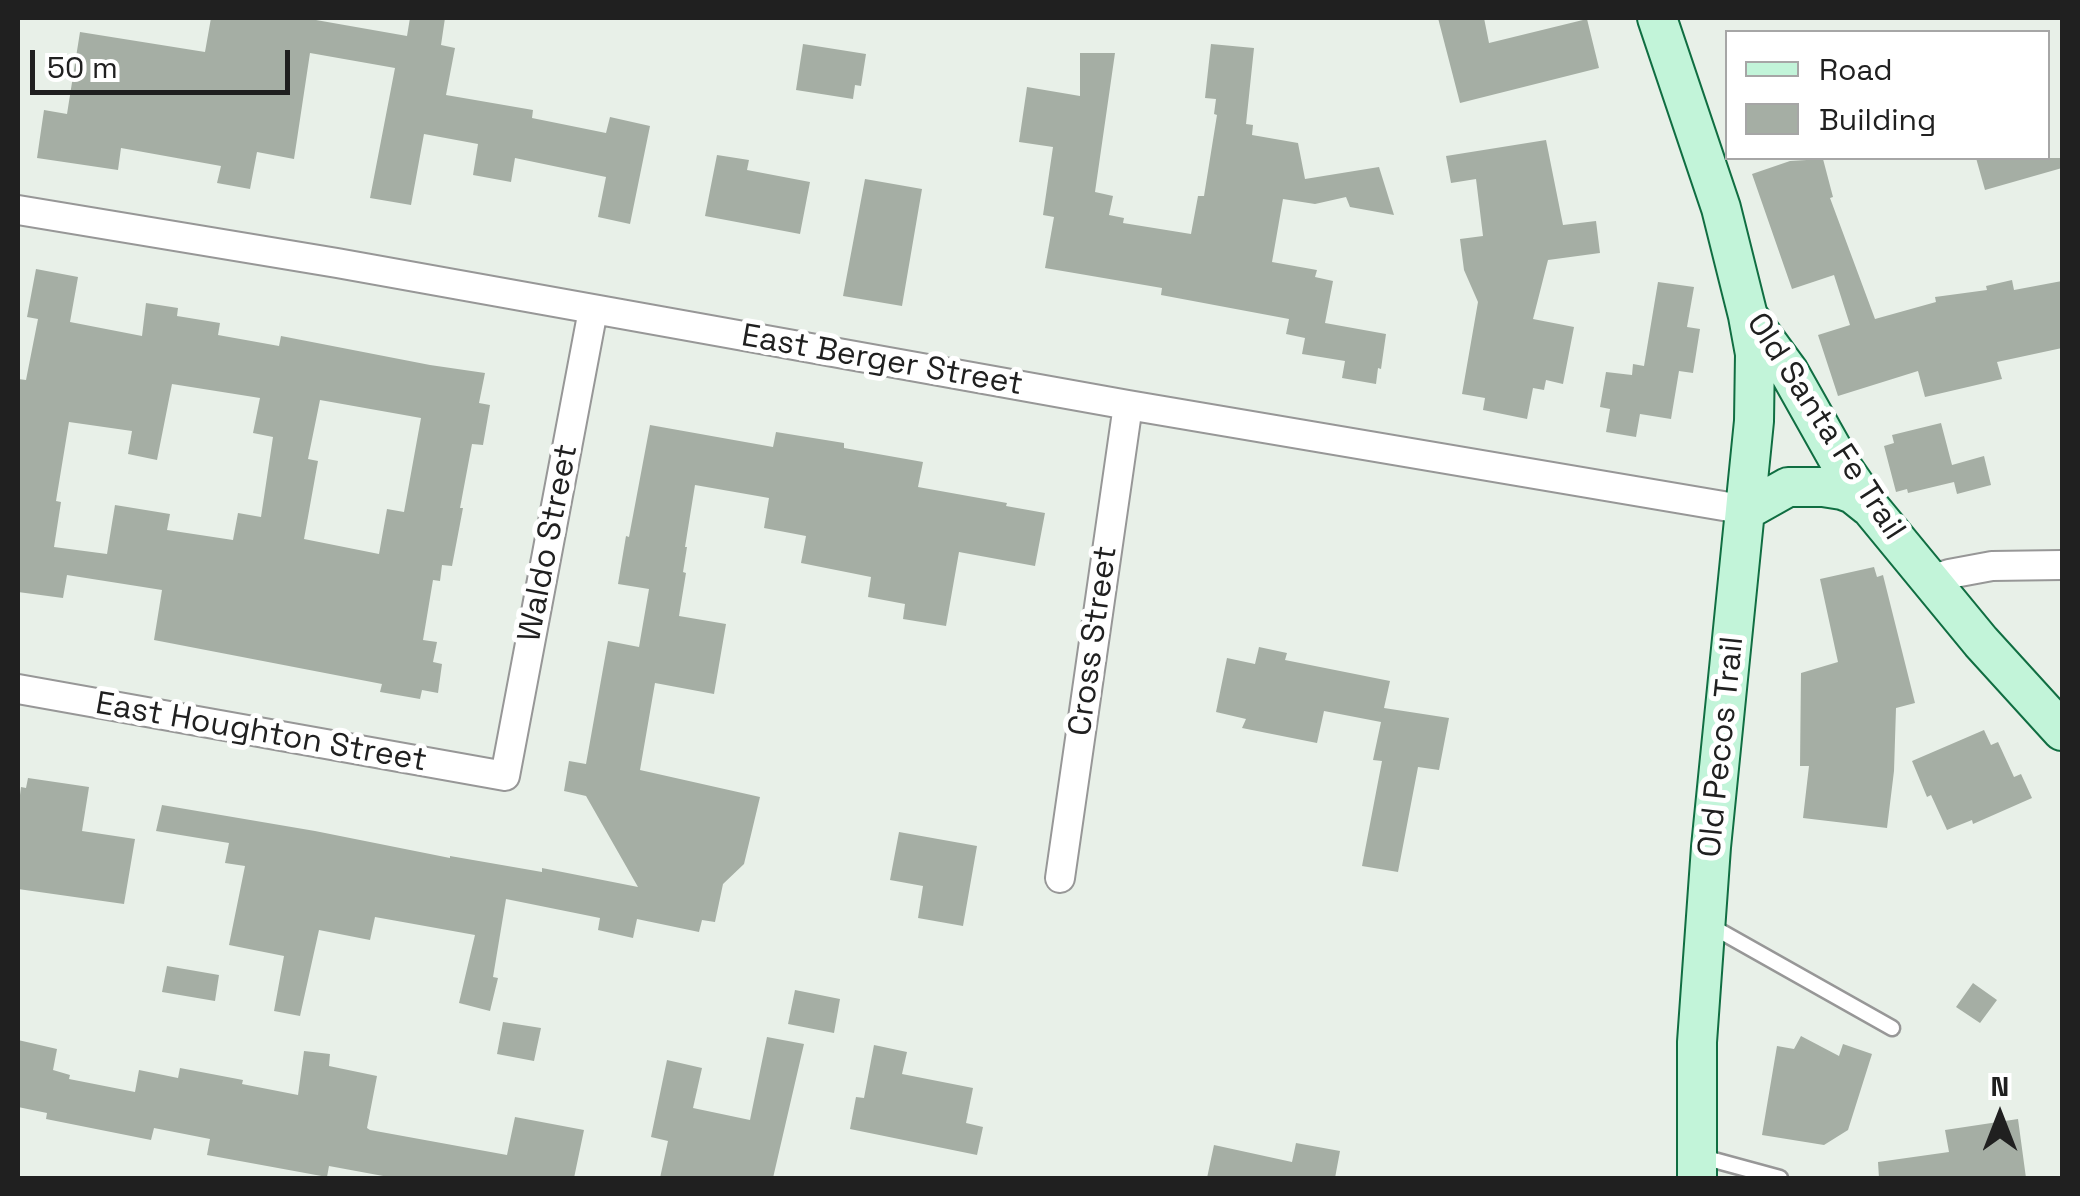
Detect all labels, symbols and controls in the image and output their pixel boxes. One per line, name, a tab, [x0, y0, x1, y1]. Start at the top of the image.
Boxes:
scale bar	[35, 30, 295, 92]
legend	[1725, 30, 2050, 160]
text: 50 m	[47, 48, 118, 87]
text: Road	[1819, 50, 1893, 89]
text: Building	[1819, 100, 1936, 139]
street label: Old Santa Fe Trail	[1737, 306, 1913, 548]
street label: East Berger Street	[738, 317, 1026, 405]
street label: Waldo Street	[511, 441, 587, 645]
street label: Cross Street	[1062, 543, 1126, 739]
street label: Old Pecos Trail	[1691, 635, 1753, 859]
street label: East Houghton Street	[93, 685, 429, 781]
north arrow	[1950, 1066, 2050, 1166]
text: N	[1991, 1068, 2009, 1104]

